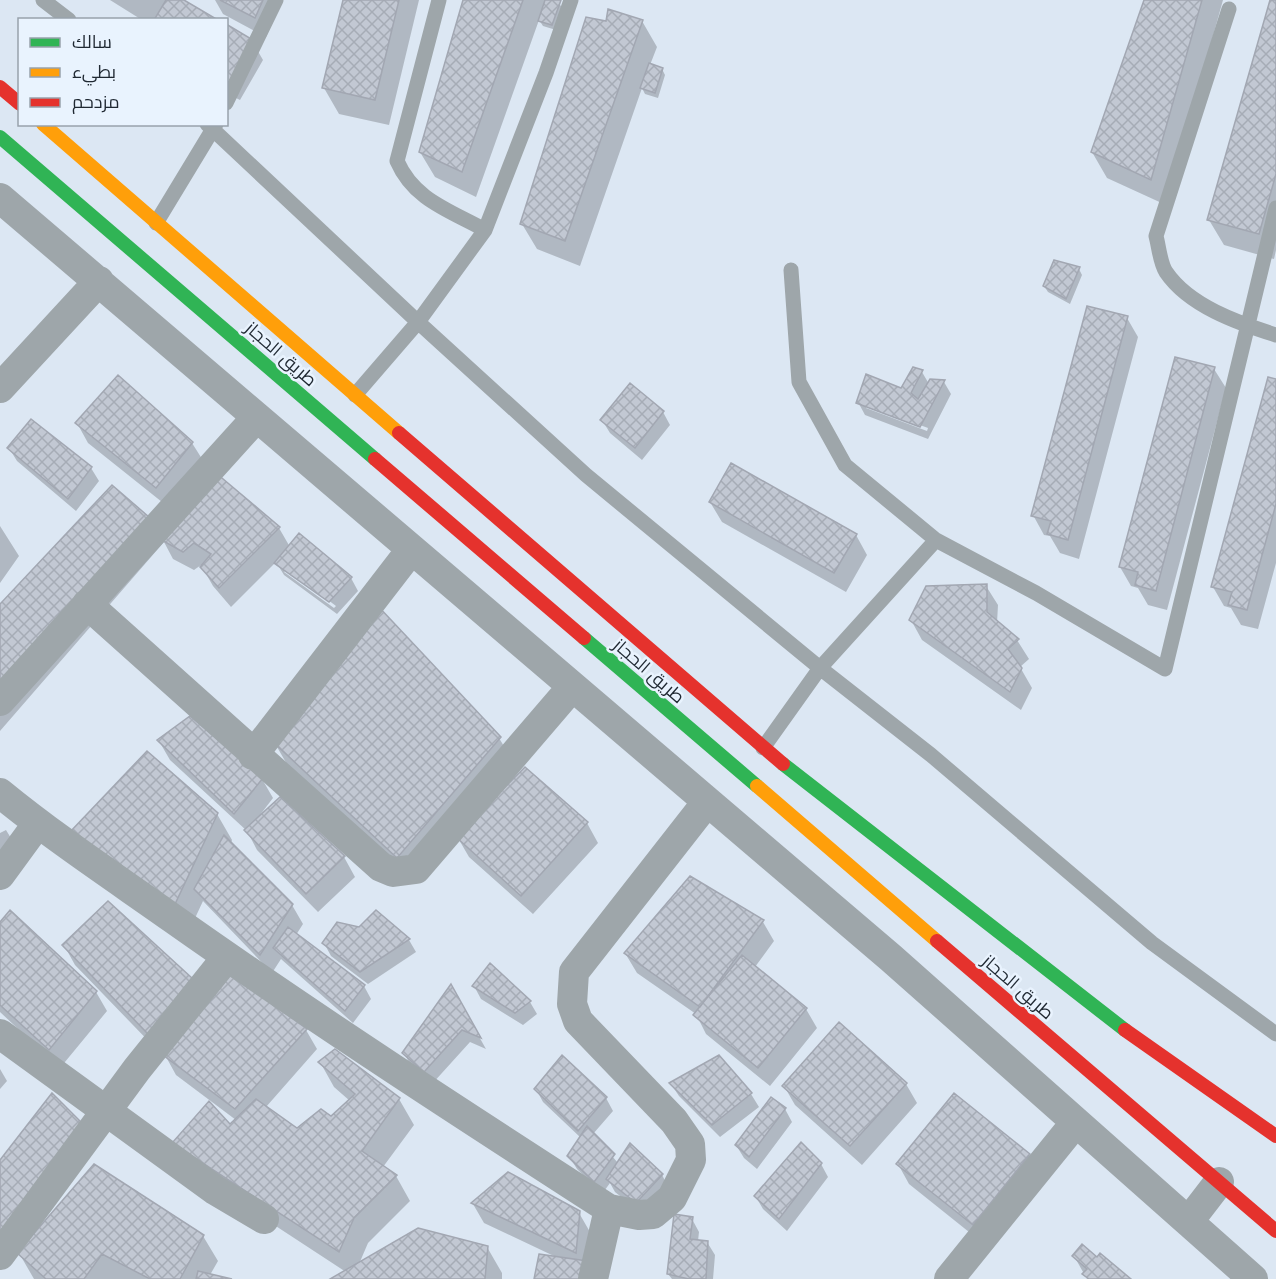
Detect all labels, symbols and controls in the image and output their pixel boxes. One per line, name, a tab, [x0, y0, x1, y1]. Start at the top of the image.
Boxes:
legend	[18, 18, 228, 126]
text: سالك	[72, 32, 112, 52]
text: بطيء	[72, 62, 116, 86]
text: مزدحم	[72, 92, 120, 114]
street label: طريق الحجاز	[239, 317, 321, 392]
street label: طريق الحجاز	[607, 634, 689, 709]
street label: طريق الحجاز	[976, 950, 1058, 1025]

